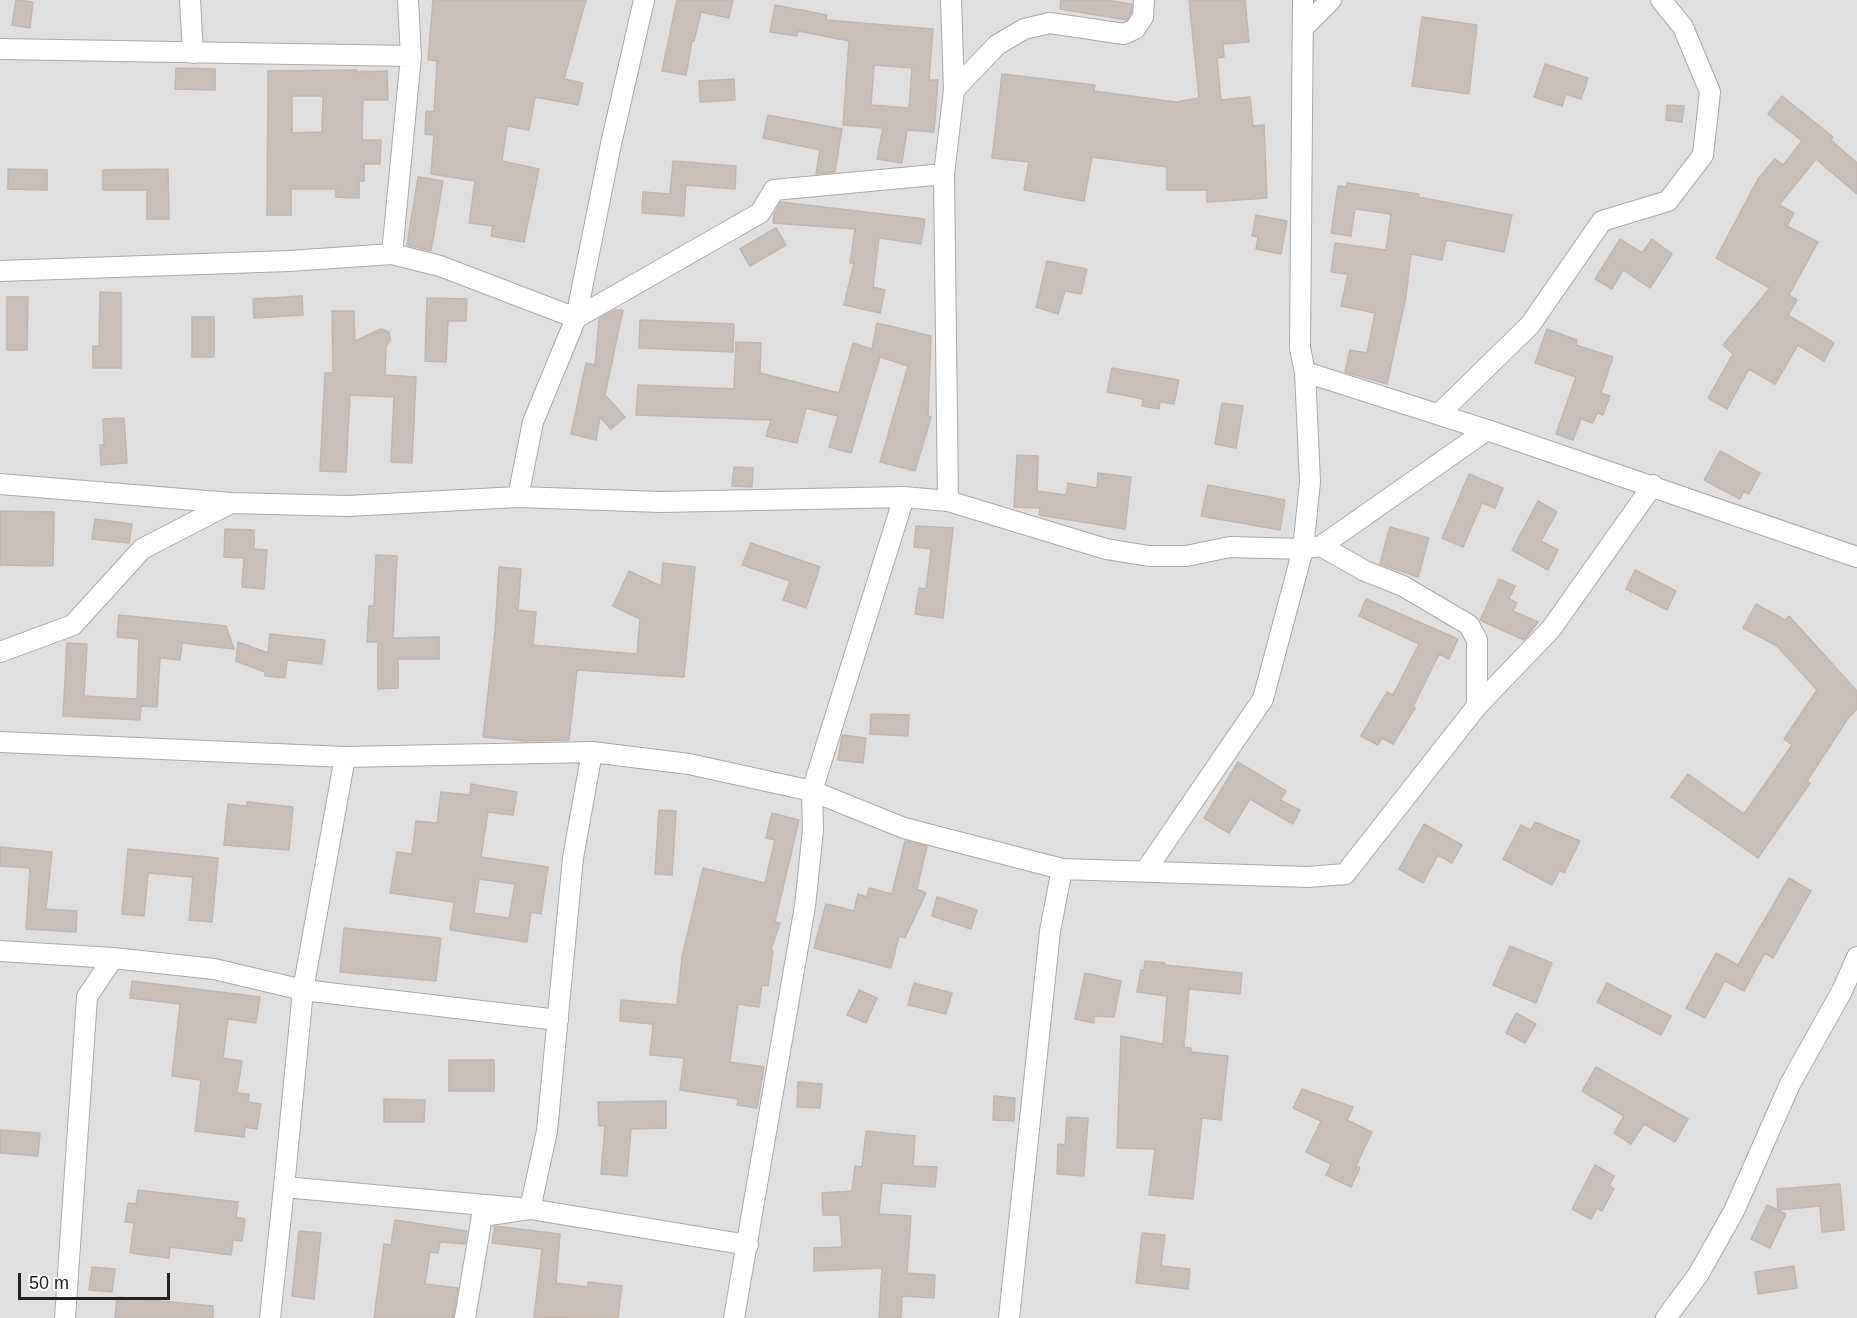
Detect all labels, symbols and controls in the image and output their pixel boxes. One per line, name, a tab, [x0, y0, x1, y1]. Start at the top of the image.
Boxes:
scale bar	[21, 1261, 172, 1299]
text: 50 m	[29, 1273, 69, 1293]

